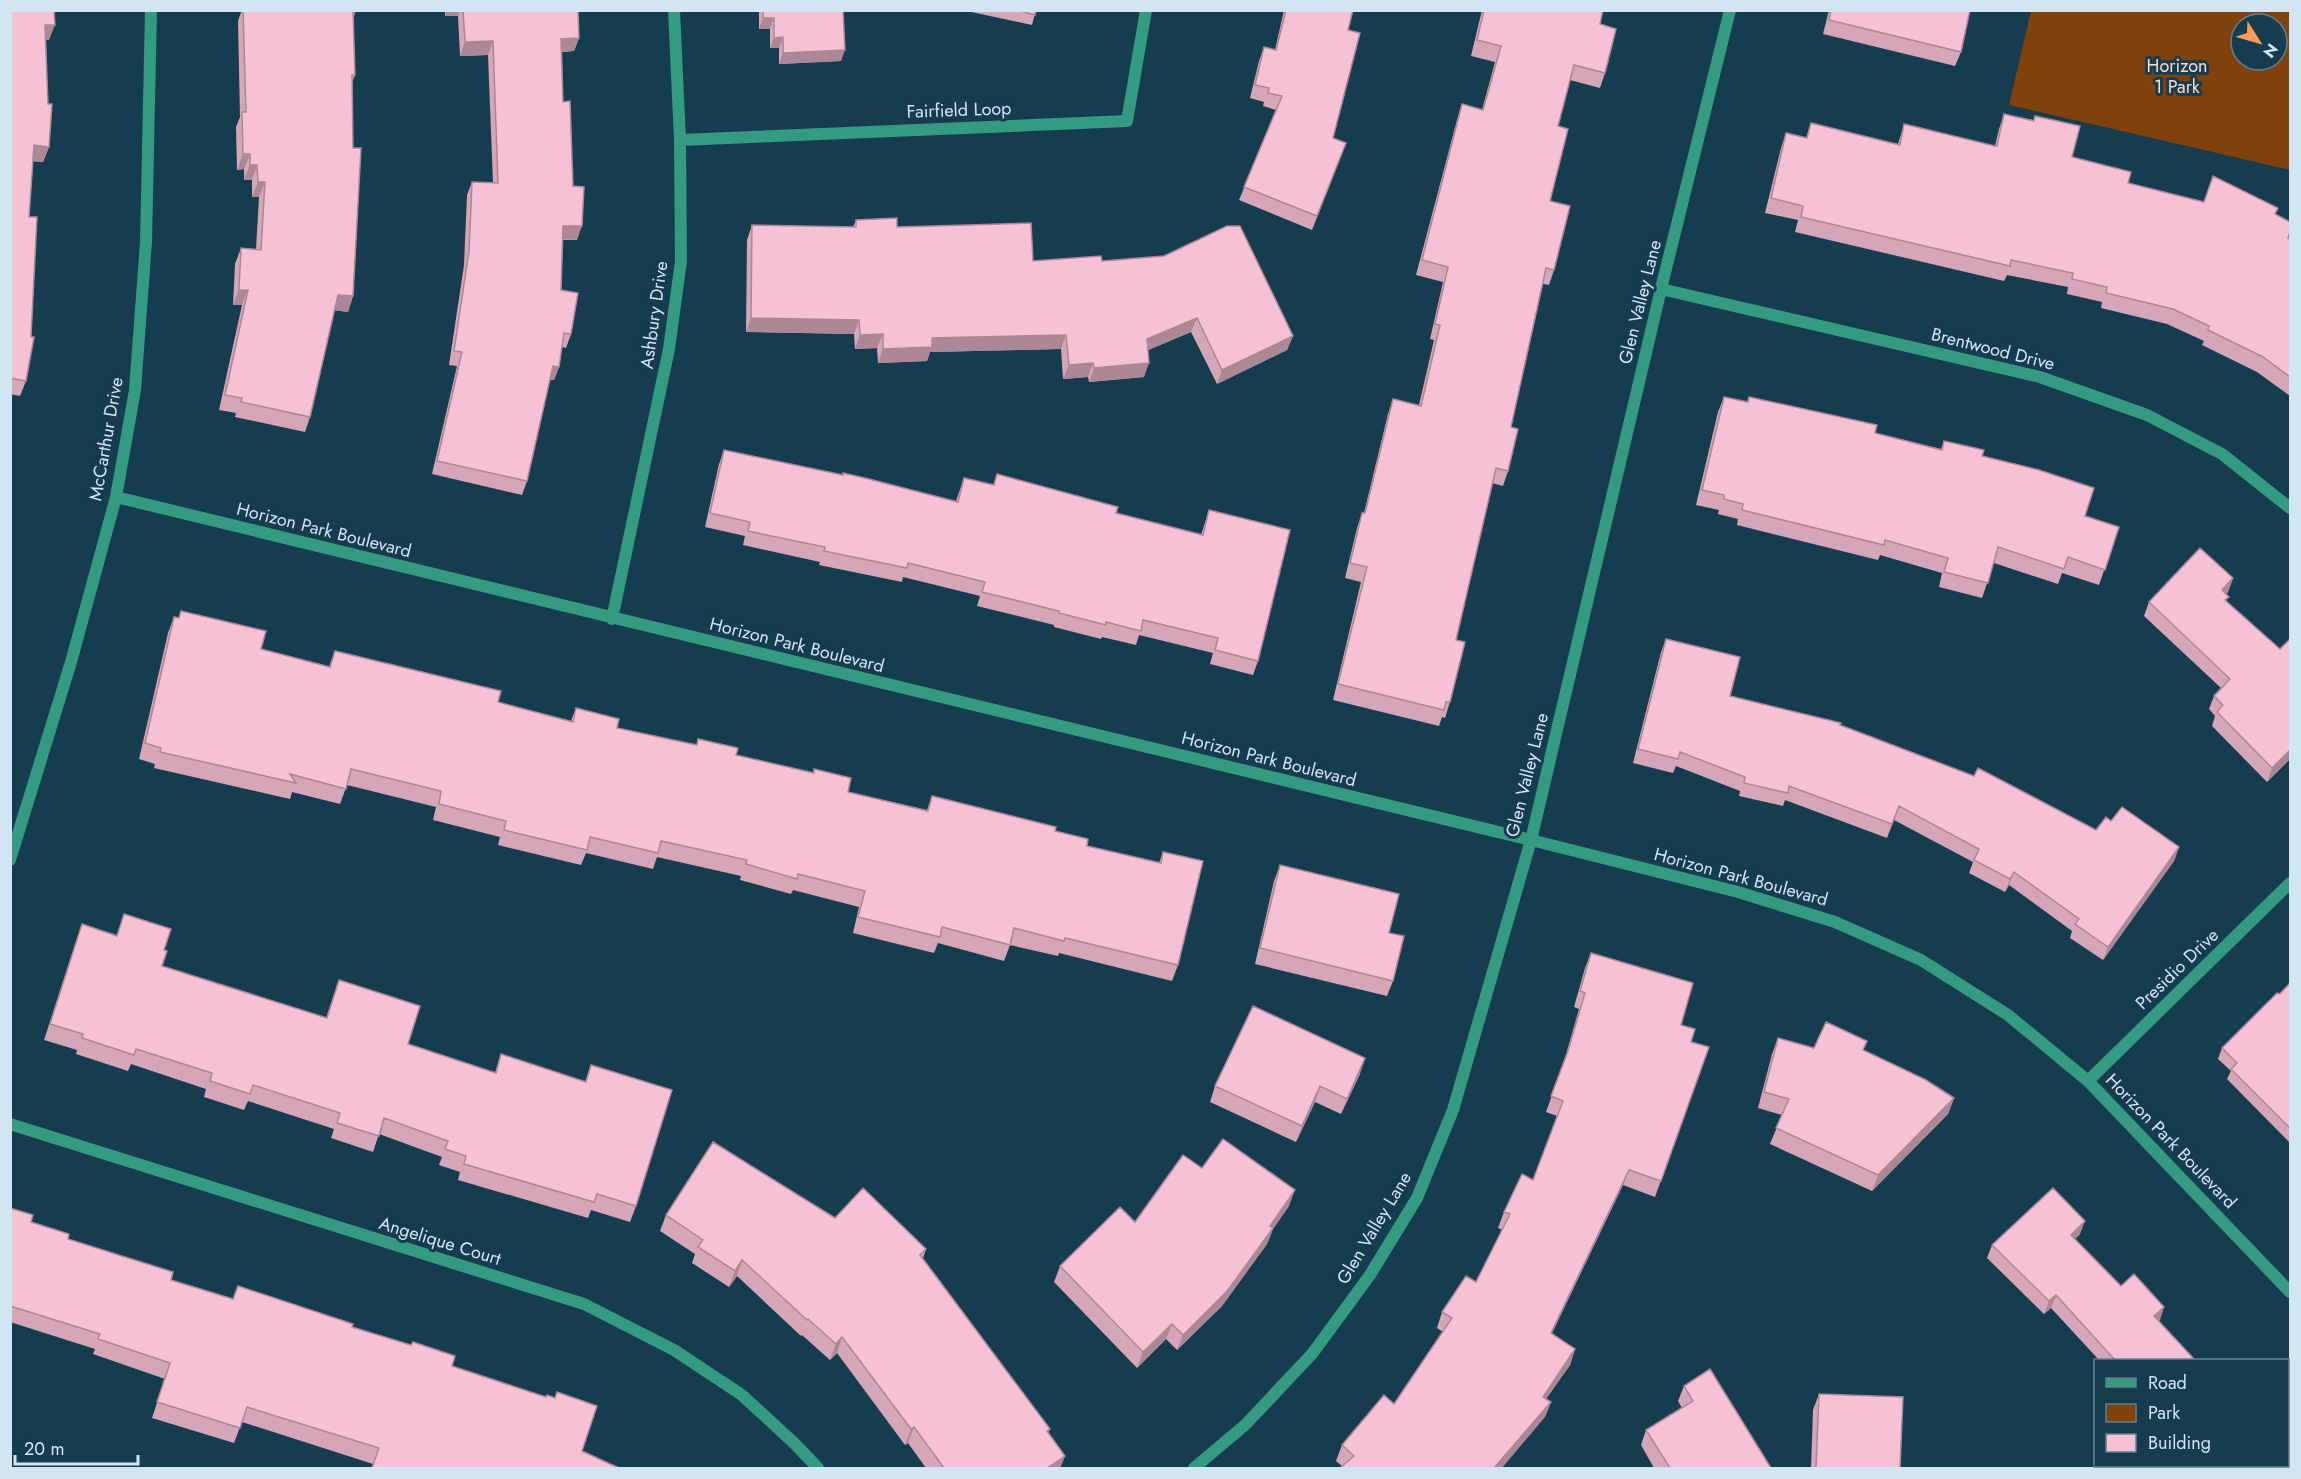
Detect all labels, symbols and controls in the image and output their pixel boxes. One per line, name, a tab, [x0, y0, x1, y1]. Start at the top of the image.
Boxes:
north arrow	[2229, 12, 2289, 72]
text: N	[2258, 39, 2284, 63]
park label: Horizon 1 Park	[2147, 53, 2207, 100]
street label: Fairfield Loop	[906, 95, 1012, 125]
street label: Glen Valley Lane	[1612, 237, 1668, 367]
street label: Ashbury Drive	[634, 260, 674, 370]
street label: Brentwood Drive	[1929, 321, 2057, 377]
street label: McCarthur Drive	[82, 375, 130, 503]
street label: Horizon Park Boulevard	[234, 496, 414, 564]
street label: Horizon Park Boulevard	[707, 611, 887, 679]
street label: Glen Valley Lane	[1499, 710, 1555, 840]
street label: Horizon Park Boulevard	[1179, 725, 1359, 793]
street label: Horizon Park Boulevard	[1651, 841, 1831, 913]
street label: Presidio Drive	[2130, 923, 2224, 1015]
street label: Horizon Park Boulevard	[2099, 1068, 2243, 1214]
street label: Glen Valley Lane	[1330, 1167, 1418, 1289]
street label: Angelique Court	[376, 1210, 505, 1272]
legend	[2094, 1359, 2289, 1467]
text: Road	[2148, 1370, 2187, 1396]
text: Park	[2148, 1400, 2180, 1426]
scale bar	[15, 1428, 138, 1466]
text: Building	[2148, 1430, 2211, 1456]
text: 20 m	[24, 1436, 64, 1462]

